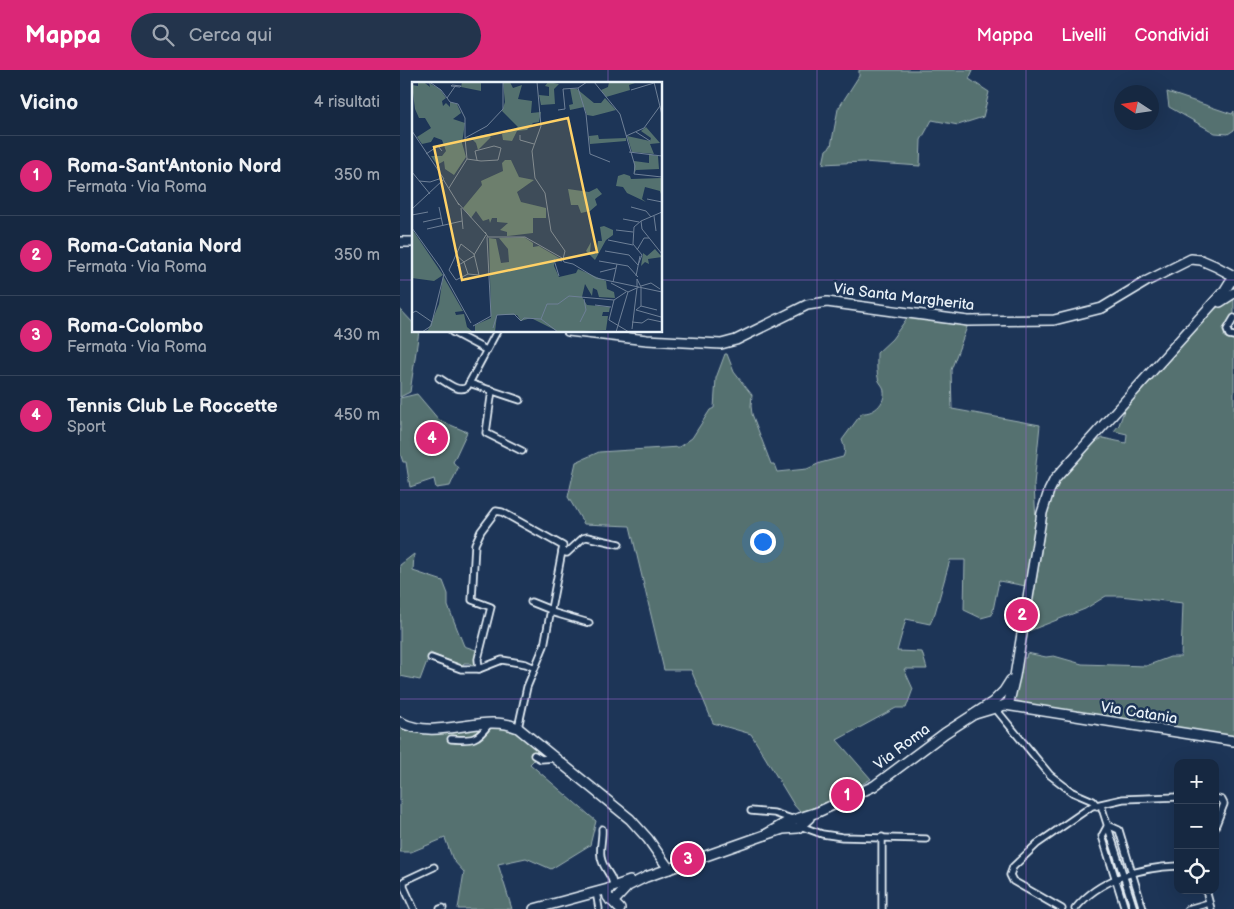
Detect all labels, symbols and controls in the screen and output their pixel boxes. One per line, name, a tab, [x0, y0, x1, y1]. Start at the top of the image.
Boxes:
search box	[131, 13, 481, 58]
text: Mappa	[25, 21, 101, 50]
icon: search	[149, 21, 177, 49]
text: Cerca qui	[189, 24, 272, 47]
text: Mappa	[976, 25, 1033, 46]
text: Livelli	[1061, 25, 1107, 46]
text: Condividi	[1135, 25, 1209, 46]
inset map	[412, 82, 662, 332]
north arrow	[1114, 85, 1159, 130]
text: Vicino	[20, 90, 78, 115]
text: 4 risultati	[314, 93, 380, 112]
text: Roma-Sant'Antonio Nord	[67, 155, 281, 178]
text: 1	[33, 166, 39, 185]
text: 350 m	[334, 166, 380, 185]
text: Fermata · Via Roma	[67, 178, 207, 197]
text: Roma-Catania Nord	[67, 235, 242, 258]
text: 2	[31, 246, 41, 265]
text: 350 m	[334, 246, 380, 265]
text: Fermata · Via Roma	[67, 258, 207, 277]
street label: Via Santa Margherita	[833, 279, 975, 315]
text: Roma-Colombo	[67, 315, 203, 338]
text: 3	[31, 326, 41, 345]
text: 430 m	[333, 326, 380, 345]
text: Fermata · Via Roma	[67, 338, 207, 357]
text: Tennis Club Le Roccette	[67, 395, 278, 418]
text: 4	[31, 406, 41, 425]
text: 450 m	[334, 406, 380, 425]
text: Sport	[67, 418, 106, 437]
pin: 4	[416, 419, 448, 457]
your location	[750, 529, 776, 555]
pin: 2	[1006, 596, 1038, 634]
street label: Via Catania	[1099, 698, 1179, 728]
street label: Via Roma	[870, 720, 934, 774]
map controls	[1174, 759, 1219, 894]
button: +	[1174, 759, 1219, 804]
pin: 1	[831, 776, 863, 814]
button: −	[1174, 804, 1219, 849]
pin: 3	[672, 840, 704, 878]
button: locate	[1174, 849, 1219, 894]

